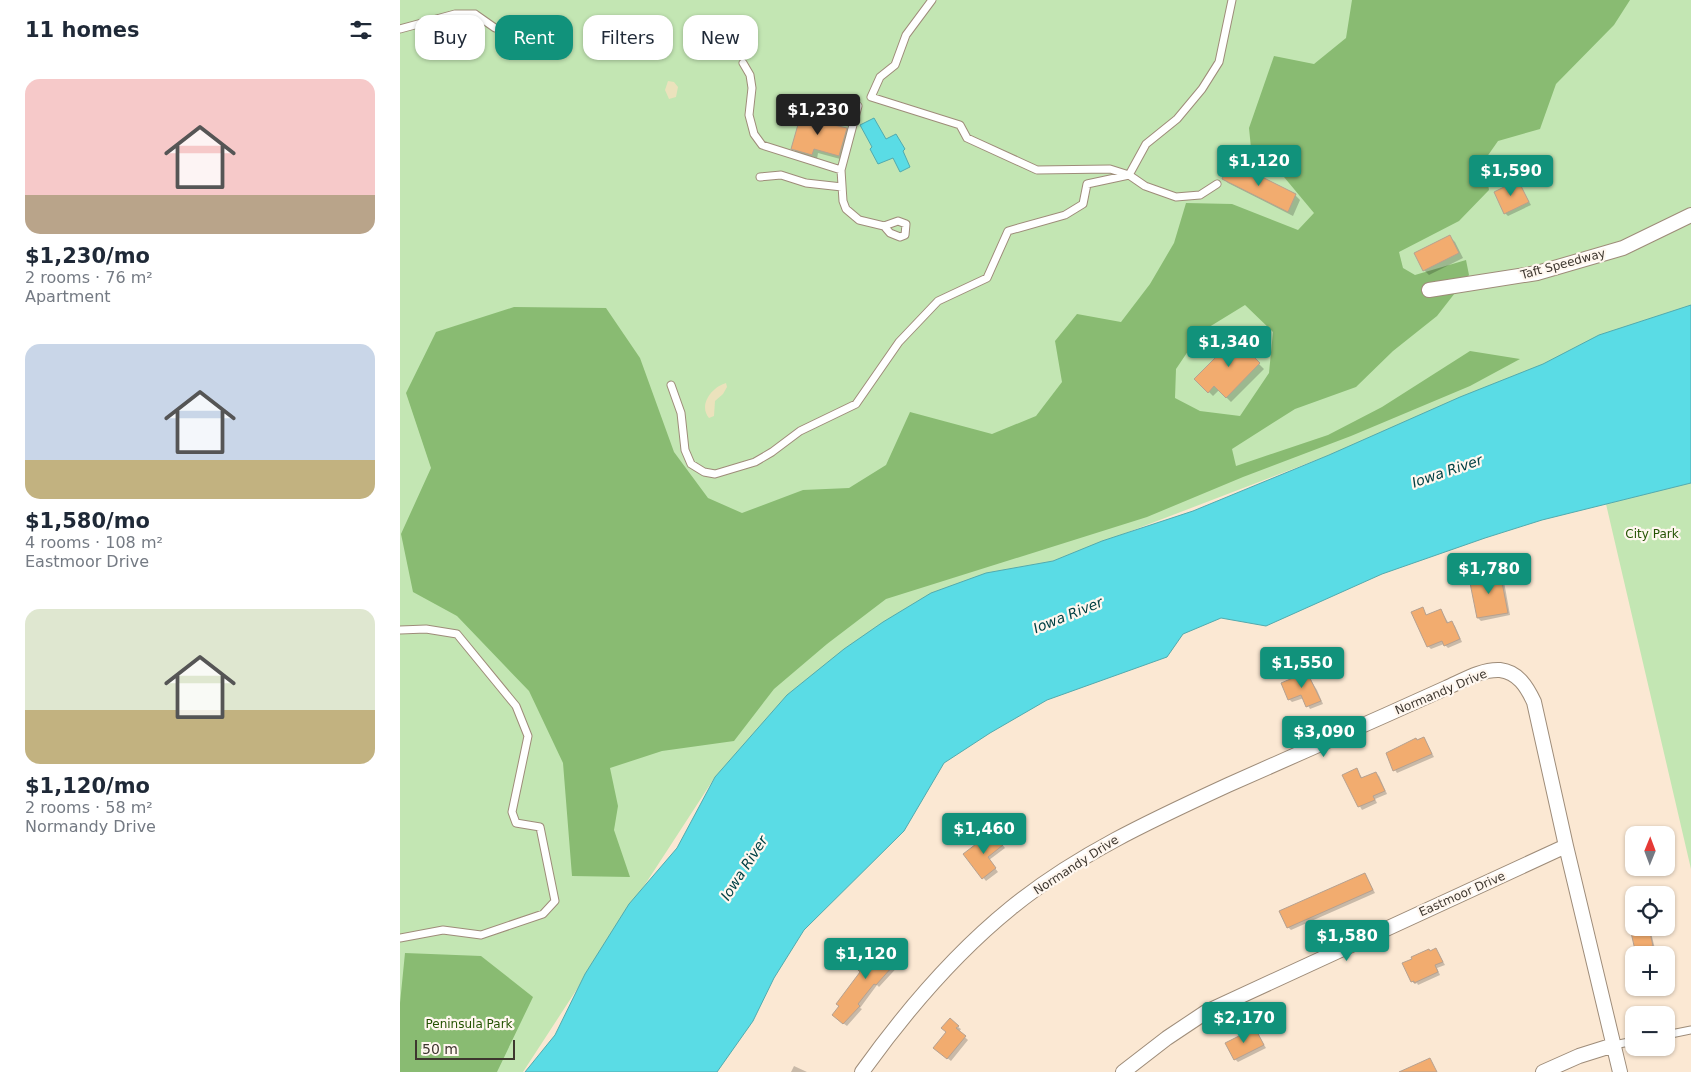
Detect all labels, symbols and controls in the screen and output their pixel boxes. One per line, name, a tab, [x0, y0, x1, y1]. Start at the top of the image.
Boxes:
chip: Buy	[415, 15, 485, 60]
chip: Rent	[495, 15, 573, 60]
chip: Filters	[583, 15, 673, 60]
chip: New	[683, 15, 758, 60]
icon: filters	[347, 16, 375, 44]
text: 11 homes	[25, 18, 140, 42]
pin: $1,230	[777, 94, 859, 136]
text: $1,230	[787, 100, 849, 119]
icon: home	[155, 112, 245, 202]
pin: $1,120	[1218, 144, 1300, 187]
text: $1,120	[1228, 151, 1290, 170]
pin: $1,590	[1470, 154, 1552, 197]
text: $1,590	[1480, 161, 1542, 180]
text: $1,230/mo	[25, 244, 150, 268]
street label: Taft Speedway	[1518, 246, 1607, 282]
text: 2 rooms · 76 m²	[25, 268, 153, 287]
text: Apartment	[25, 287, 111, 306]
pin: $1,340	[1188, 326, 1270, 368]
text: $1,340	[1198, 332, 1260, 351]
icon: home	[155, 377, 245, 467]
water label: Iowa River	[1410, 451, 1485, 491]
text: $1,580/mo	[25, 509, 150, 533]
park label: City Park	[1625, 527, 1679, 541]
text: 4 rooms · 108 m²	[25, 533, 163, 552]
text: Eastmoor Drive	[25, 552, 149, 571]
pin: $1,780	[1448, 552, 1530, 595]
text: $1,780	[1458, 559, 1520, 578]
water label: Iowa River	[1031, 593, 1106, 636]
icon: home	[155, 642, 245, 732]
pin: $1,550	[1261, 646, 1343, 689]
text: $1,550	[1271, 653, 1333, 672]
street label: Normandy Drive	[1393, 666, 1489, 718]
pin: $3,090	[1283, 716, 1365, 758]
text: $3,090	[1293, 722, 1355, 741]
text: $1,120/mo	[25, 774, 150, 798]
text: 2 rooms · 58 m²	[25, 798, 153, 817]
pin: $1,460	[943, 812, 1025, 855]
text: Normandy Drive	[25, 817, 156, 836]
text: $1,460	[953, 819, 1015, 838]
north arrow	[1625, 826, 1675, 876]
map controls	[1625, 826, 1675, 1056]
water label: Iowa River	[717, 832, 771, 903]
street label: Normandy Drive	[1031, 832, 1121, 898]
street label: Eastmoor Drive	[1417, 869, 1507, 919]
button: locate	[1625, 886, 1675, 936]
pin: $1,580	[1306, 920, 1388, 962]
text: $1,580	[1316, 926, 1378, 945]
pin: $1,120	[825, 938, 907, 980]
text: $1,120	[835, 944, 897, 963]
button: +	[1625, 946, 1675, 996]
pin: $2,170	[1203, 1002, 1285, 1044]
button: −	[1625, 1006, 1675, 1056]
text: $2,170	[1213, 1008, 1275, 1027]
park label: Peninsula Park	[425, 1017, 513, 1031]
scale bar	[415, 1037, 515, 1060]
text: 50 m	[422, 1041, 458, 1057]

